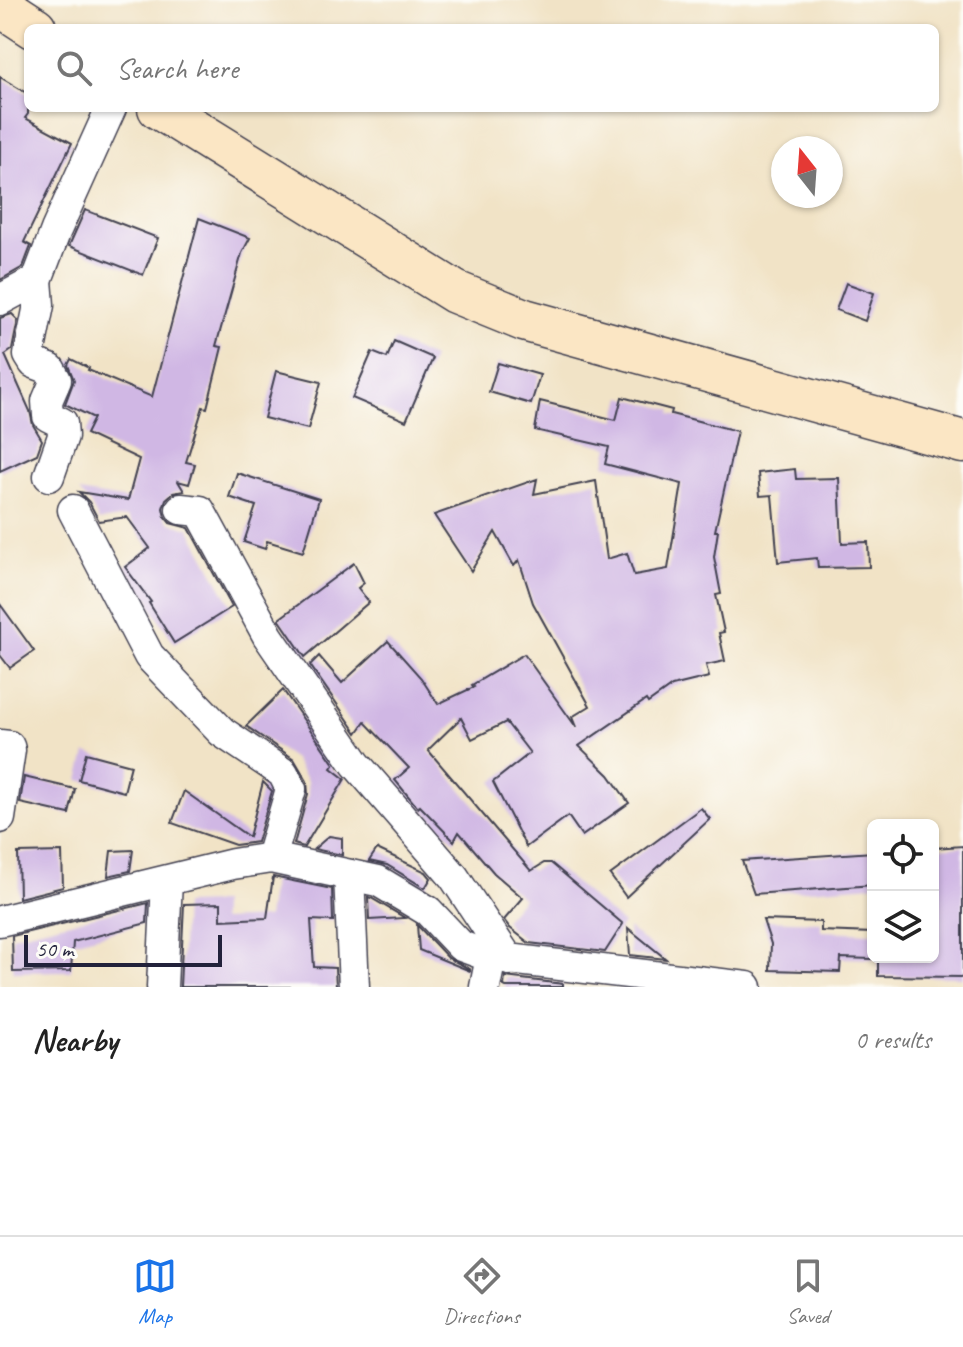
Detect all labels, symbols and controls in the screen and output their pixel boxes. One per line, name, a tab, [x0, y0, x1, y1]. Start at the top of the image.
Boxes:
search box	[24, 24, 939, 112]
icon: search	[52, 46, 96, 90]
text: Search here	[116, 49, 238, 87]
north arrow	[771, 136, 843, 208]
map controls	[867, 819, 939, 963]
button: locate	[867, 819, 939, 891]
button: layers	[867, 891, 939, 963]
scale bar	[24, 931, 222, 967]
text: 50 m	[36, 935, 73, 963]
text: Nearby	[32, 1018, 118, 1061]
text: 0 results	[855, 1023, 931, 1056]
tab: Map	[133, 1254, 177, 1330]
tab: Directions	[443, 1254, 520, 1330]
tab: Saved	[786, 1254, 830, 1330]

